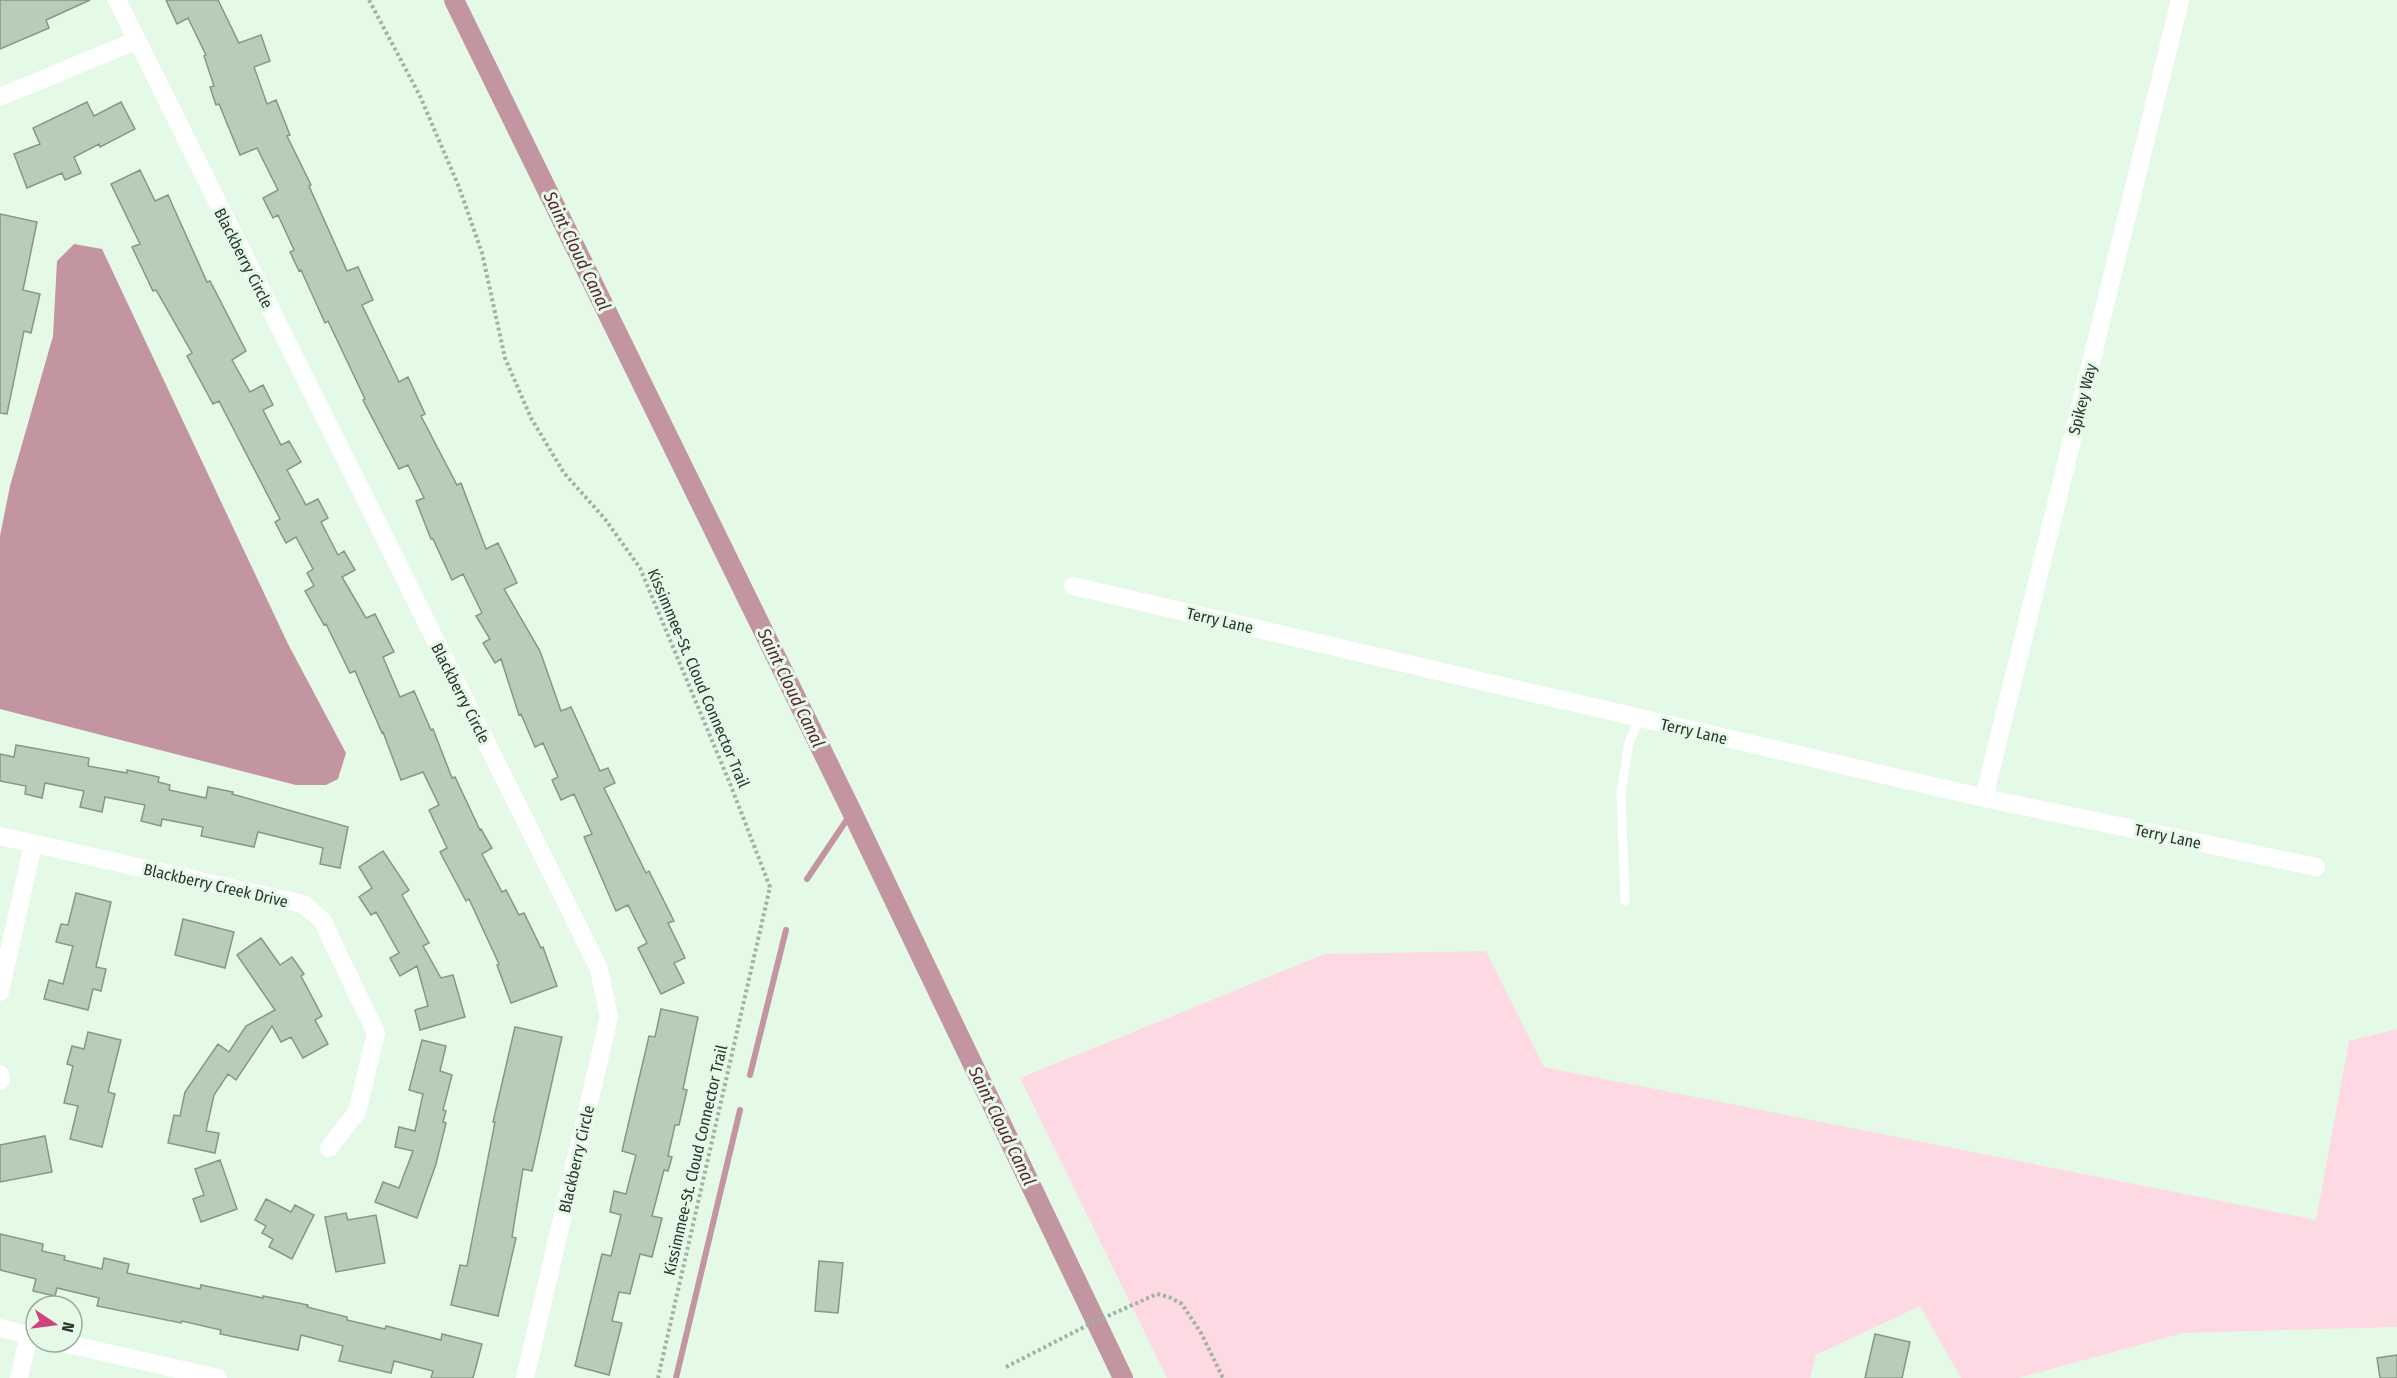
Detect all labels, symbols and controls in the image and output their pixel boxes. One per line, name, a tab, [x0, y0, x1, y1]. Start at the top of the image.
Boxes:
water label: Saint Cloud Canal	[538, 187, 615, 314]
street label: Blackberry Circle	[210, 205, 277, 311]
street label: Spikey Way	[2064, 361, 2101, 437]
street label: Kissimmee-St. Cloud Connector Trail	[644, 566, 753, 791]
street label: Terry Lane	[1185, 604, 1255, 637]
water label: Saint Cloud Canal	[752, 624, 829, 751]
street label: Blackberry Circle	[427, 640, 494, 746]
street label: Terry Lane	[1659, 715, 1729, 748]
street label: Terry Lane	[2133, 820, 2203, 853]
street label: Blackberry Creek Drive	[142, 860, 290, 911]
street label: Kissimmee-St. Cloud Connector Trail	[660, 1043, 731, 1277]
water label: Saint Cloud Canal	[963, 1062, 1040, 1189]
street label: Blackberry Circle	[555, 1103, 598, 1215]
north arrow	[24, 1294, 84, 1354]
text: N	[58, 1320, 78, 1334]

